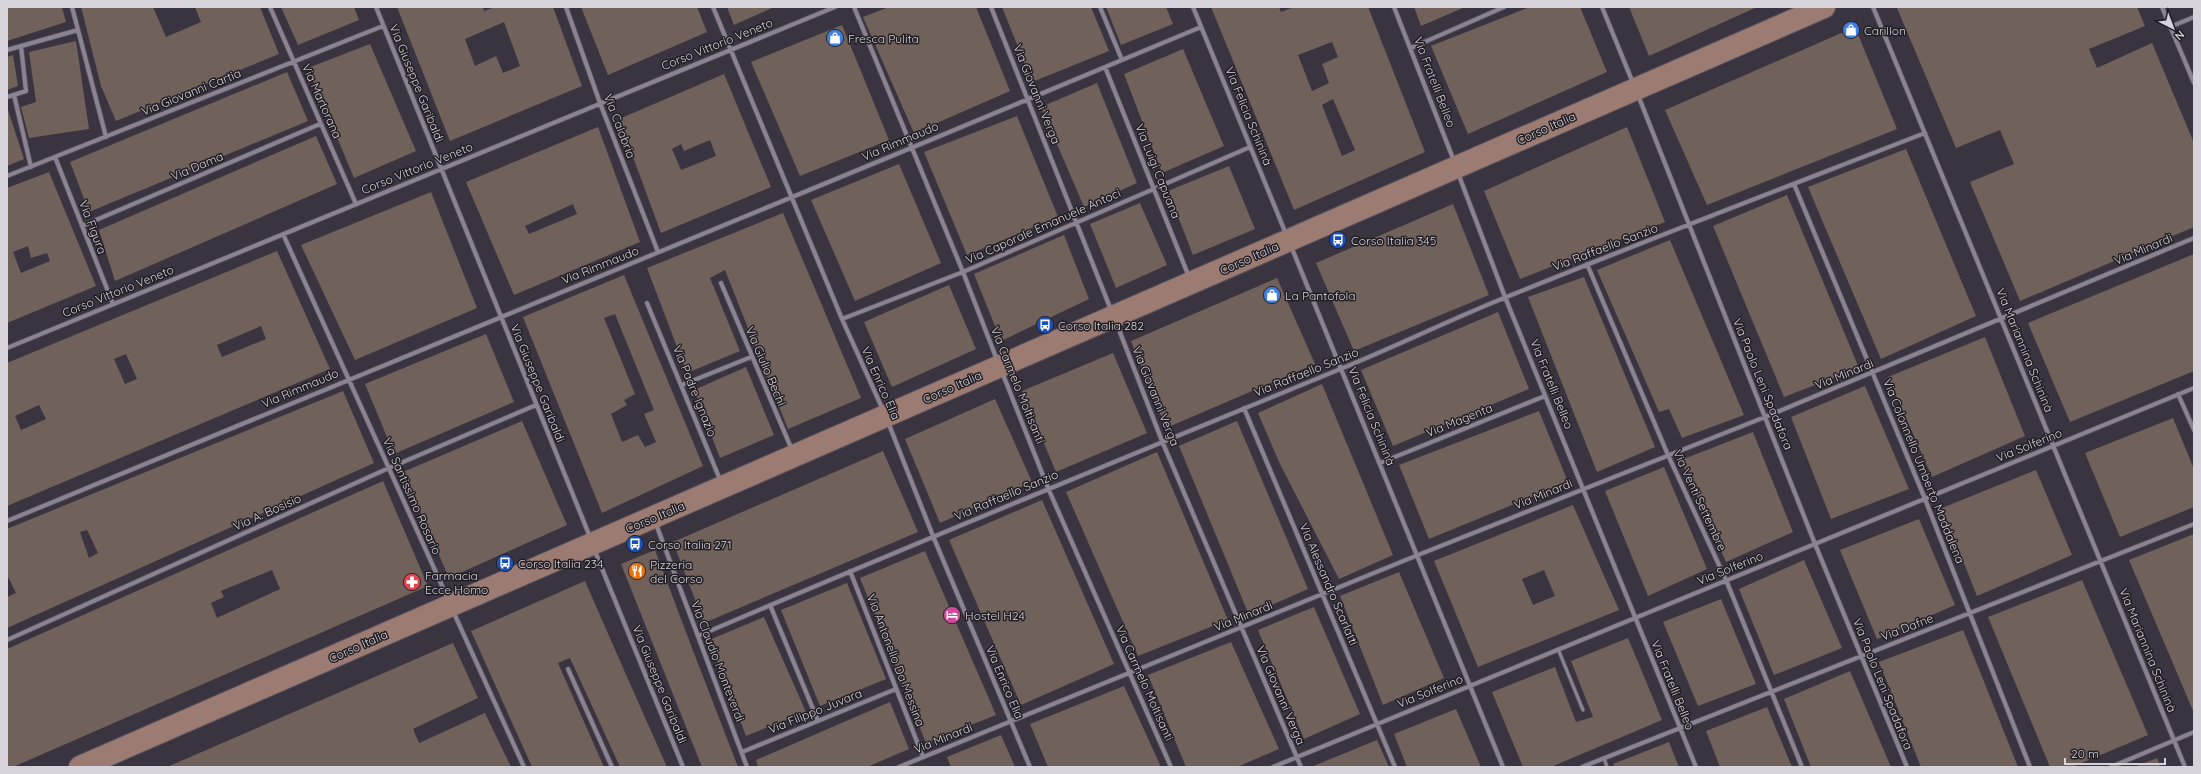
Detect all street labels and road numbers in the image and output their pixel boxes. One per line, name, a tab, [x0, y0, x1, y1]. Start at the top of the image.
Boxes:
street label: Corso Vittorio Veneto	[659, 15, 775, 73]
street label: Via Giuseppe Garibaldi	[386, 22, 448, 144]
street label: Via Fratelli Belleo	[1411, 35, 1459, 129]
street label: Via Giovanni Verga	[1010, 42, 1064, 146]
street label: Via Martorana	[299, 61, 345, 141]
street label: Via Felicia Schininà	[1222, 64, 1276, 168]
street label: Via Giovanni Cartia	[139, 65, 243, 119]
street label: Via Calabria	[601, 92, 639, 160]
street label: Corso Italia	[1514, 108, 1578, 148]
street label: Via Rimmaudo	[859, 118, 941, 164]
street label: Via Luigi Capuana	[1132, 121, 1184, 221]
street label: Corso Vittorio Veneto	[359, 139, 475, 197]
street label: Via Dama	[169, 148, 225, 184]
street label: Via Caporale Emanuele Antoci	[963, 185, 1123, 267]
street label: Via Figura	[76, 198, 110, 256]
street label: Via Raffaello Sanzio	[1550, 220, 1660, 274]
street label: Via Minardi	[2112, 230, 2174, 268]
street label: Corso Italia	[1217, 238, 1281, 278]
street label: Via Rimmaudo	[559, 243, 641, 287]
street label: Corso Vittorio Veneto	[60, 262, 176, 320]
street label: Via Mariannina Schininà	[1993, 286, 2057, 414]
street label: Via Paolo Leni Spadafora	[1730, 316, 1796, 452]
street label: Via Giuseppe Garibaldi	[507, 322, 569, 444]
street label: Via Giulio Bechi	[743, 324, 789, 408]
street label: Via Carmelo Moltisanti	[988, 324, 1048, 446]
street label: Via Fratelli Belleo	[1527, 337, 1577, 431]
street label: Via Padre Ignazio	[670, 343, 720, 439]
street label: Via Enrico Elia	[858, 344, 904, 422]
street label: Via Giovanni Verga	[1129, 344, 1183, 448]
street label: Via Raffaello Sanzio	[1251, 344, 1361, 400]
street label: Via Minardi	[1812, 355, 1876, 393]
street label: Via Felicia Schininà	[1345, 364, 1399, 468]
street label: Via Rimmaudo	[259, 365, 341, 411]
street label: Corso Italia	[920, 367, 984, 407]
street label: Via Colonnello Umberto Maddalena	[1880, 376, 1968, 566]
street label: Via Magenta	[1423, 400, 1495, 440]
street label: Via Solferino	[1994, 425, 2064, 465]
street label: Via Santissimo Rosario	[379, 435, 445, 557]
street label: Via Venti Settembre	[1670, 447, 1730, 553]
street label: Via Raffaello Sanzio	[952, 466, 1060, 524]
street label: Via Minardi	[1511, 475, 1575, 513]
street label: Via A. Bosisio	[231, 490, 303, 534]
street label: Corso Italia	[623, 498, 687, 536]
street label: Via Alessandro Scarlatti	[1296, 521, 1362, 647]
street label: Via Solferino	[1695, 548, 1765, 588]
street label: Via Mariannina Schininà	[2116, 586, 2180, 714]
street label: Via Antonello Da Messina	[864, 592, 928, 728]
street label: Via Minardi	[1211, 597, 1275, 635]
street label: Via Claudio Monteverdi	[688, 598, 748, 724]
street label: Via Dafne	[1879, 610, 1936, 644]
street label: Via Paolo Leni Spadafora	[1850, 616, 1916, 752]
street label: Via Giuseppe Garibaldi	[629, 623, 691, 745]
street label: Via Carmelo Moltisanti	[1113, 623, 1177, 743]
street label: Corso Italia	[326, 626, 390, 666]
street label: Via Fratelli Belleo	[1648, 638, 1698, 732]
street label: Via Enrico Elia	[983, 643, 1027, 721]
street label: Via Giovanni Verga	[1253, 643, 1309, 747]
street label: Via Solferino	[1395, 671, 1465, 711]
street label: Via Filippo Juvara	[766, 685, 864, 737]
street label: Via Minardi	[911, 719, 975, 757]

